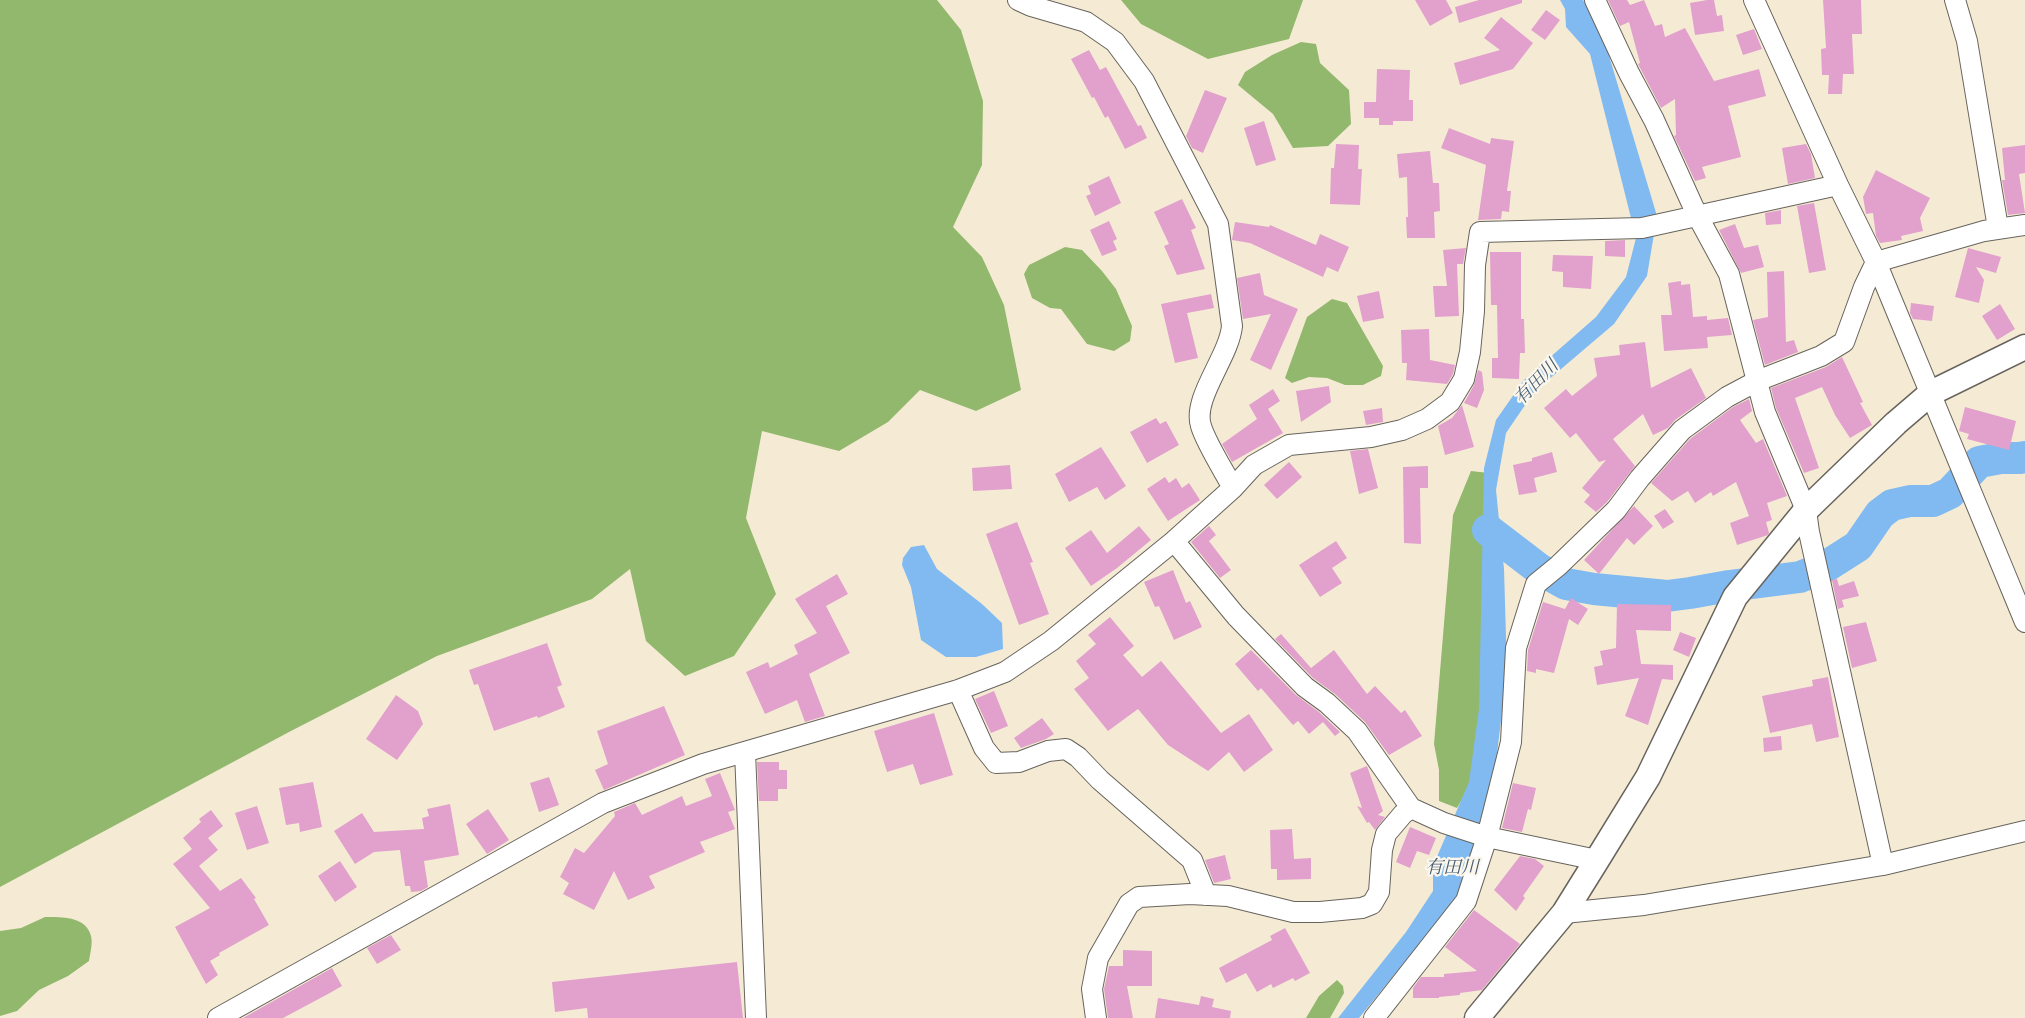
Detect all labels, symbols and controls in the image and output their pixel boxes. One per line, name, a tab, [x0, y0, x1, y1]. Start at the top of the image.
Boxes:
water label: 有田川	[1510, 356, 1564, 410]
water label: 有田川	[1425, 858, 1479, 880]

